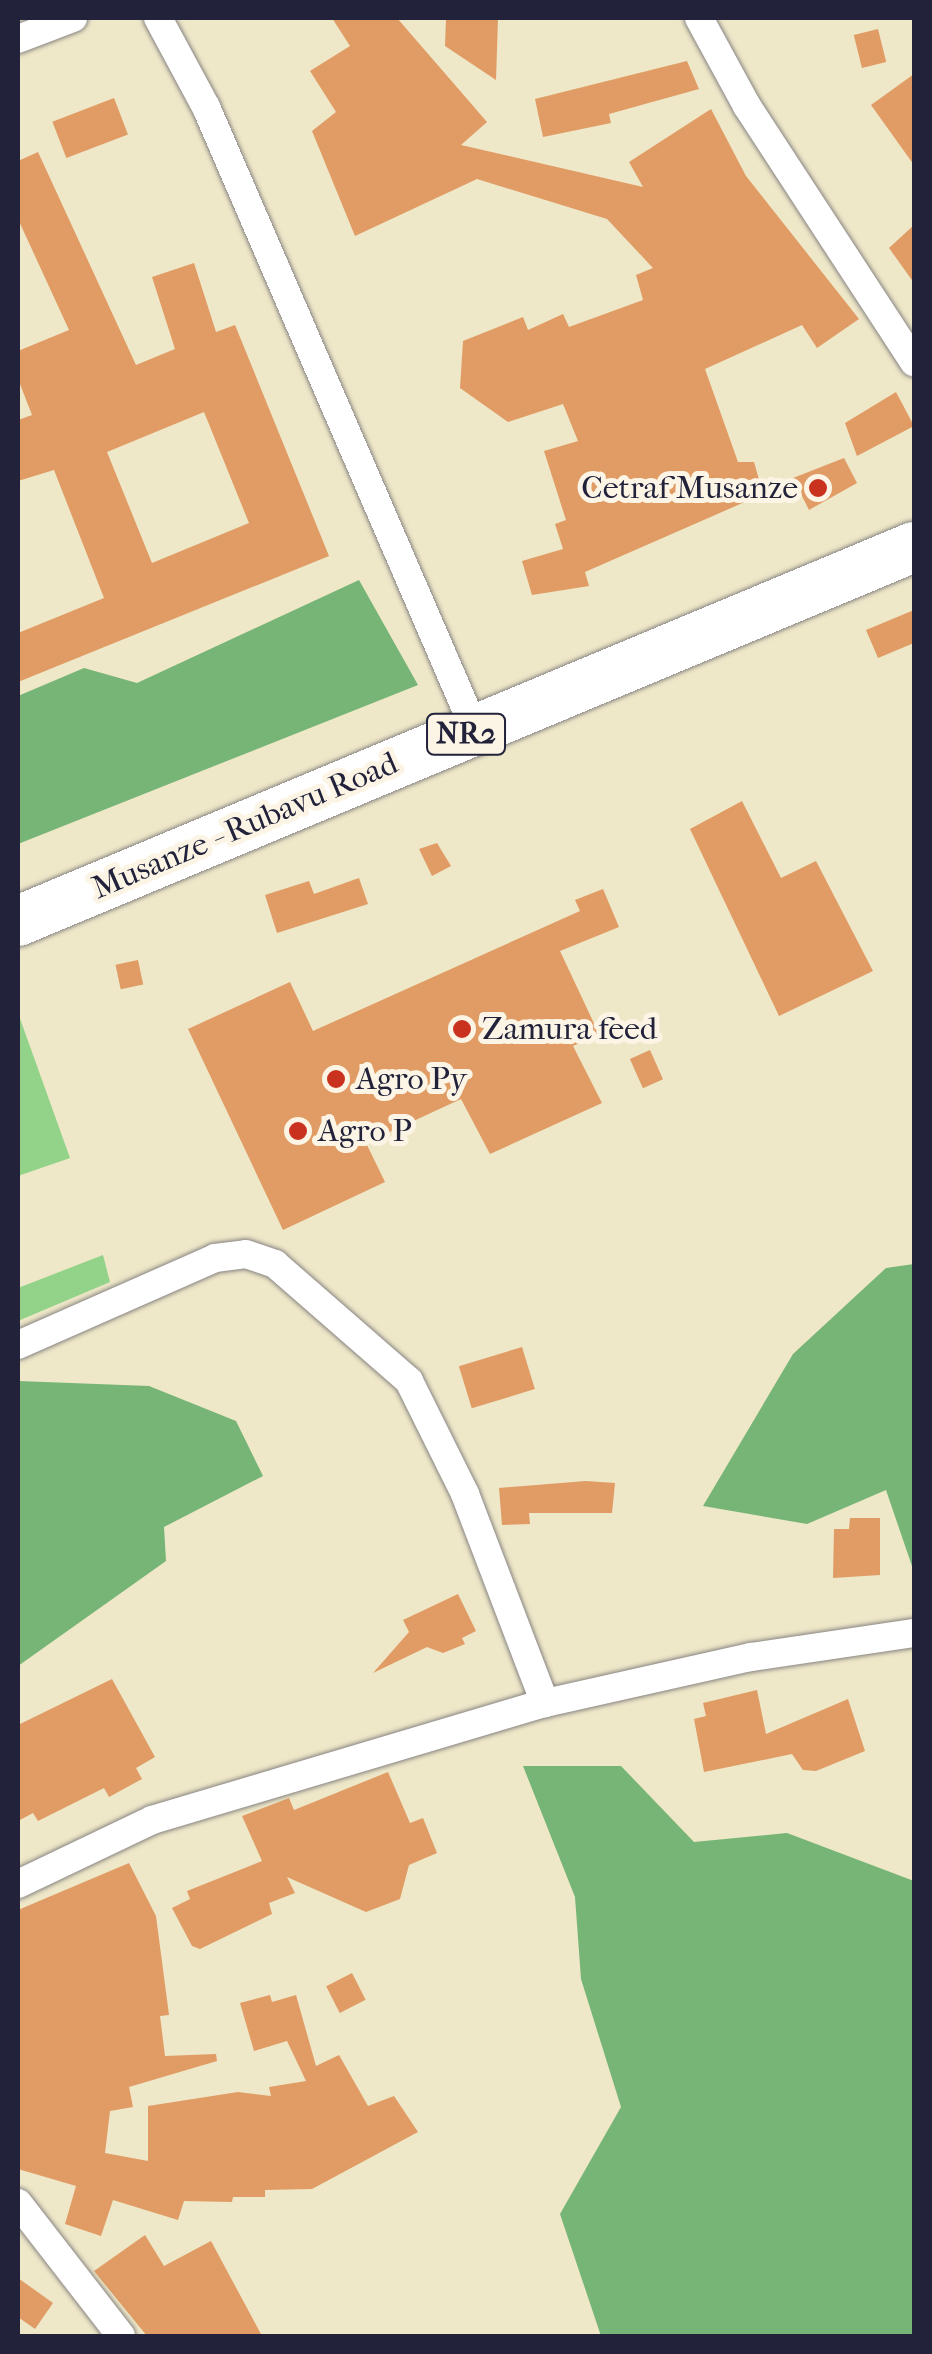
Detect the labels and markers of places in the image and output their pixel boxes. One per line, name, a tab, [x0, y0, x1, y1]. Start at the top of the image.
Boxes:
place label: Cetraf Musanze	[581, 469, 798, 507]
marker: Cetraf Musanze	[807, 477, 829, 499]
place label: Zamura feed	[482, 1010, 657, 1048]
marker: Zamura feed	[451, 1018, 473, 1040]
place label: Agro Py	[356, 1060, 467, 1098]
marker: Agro Py	[325, 1068, 347, 1090]
place label: Agro P	[318, 1112, 412, 1150]
marker: Agro P	[287, 1120, 309, 1142]

